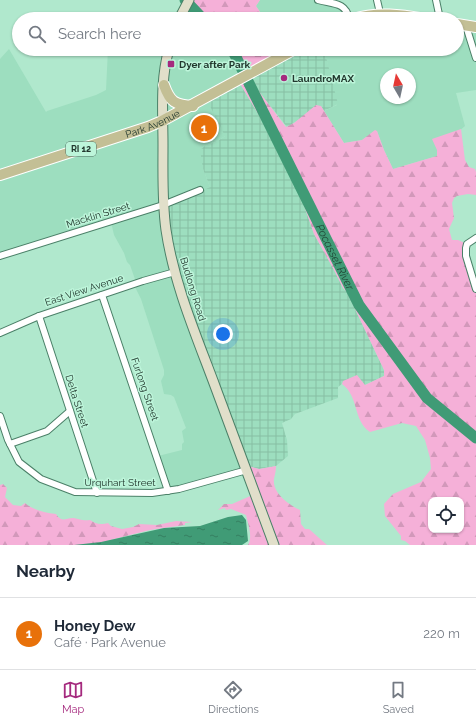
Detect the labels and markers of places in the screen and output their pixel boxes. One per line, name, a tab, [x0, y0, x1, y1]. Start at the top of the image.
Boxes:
marker: Dyer after Park	[166, 59, 176, 69]
place label: Dyer after Park	[179, 59, 251, 70]
marker: LaundroMAX	[279, 73, 289, 83]
place label: LaundroMAX	[292, 73, 354, 84]
pin: 1	[191, 113, 217, 143]

